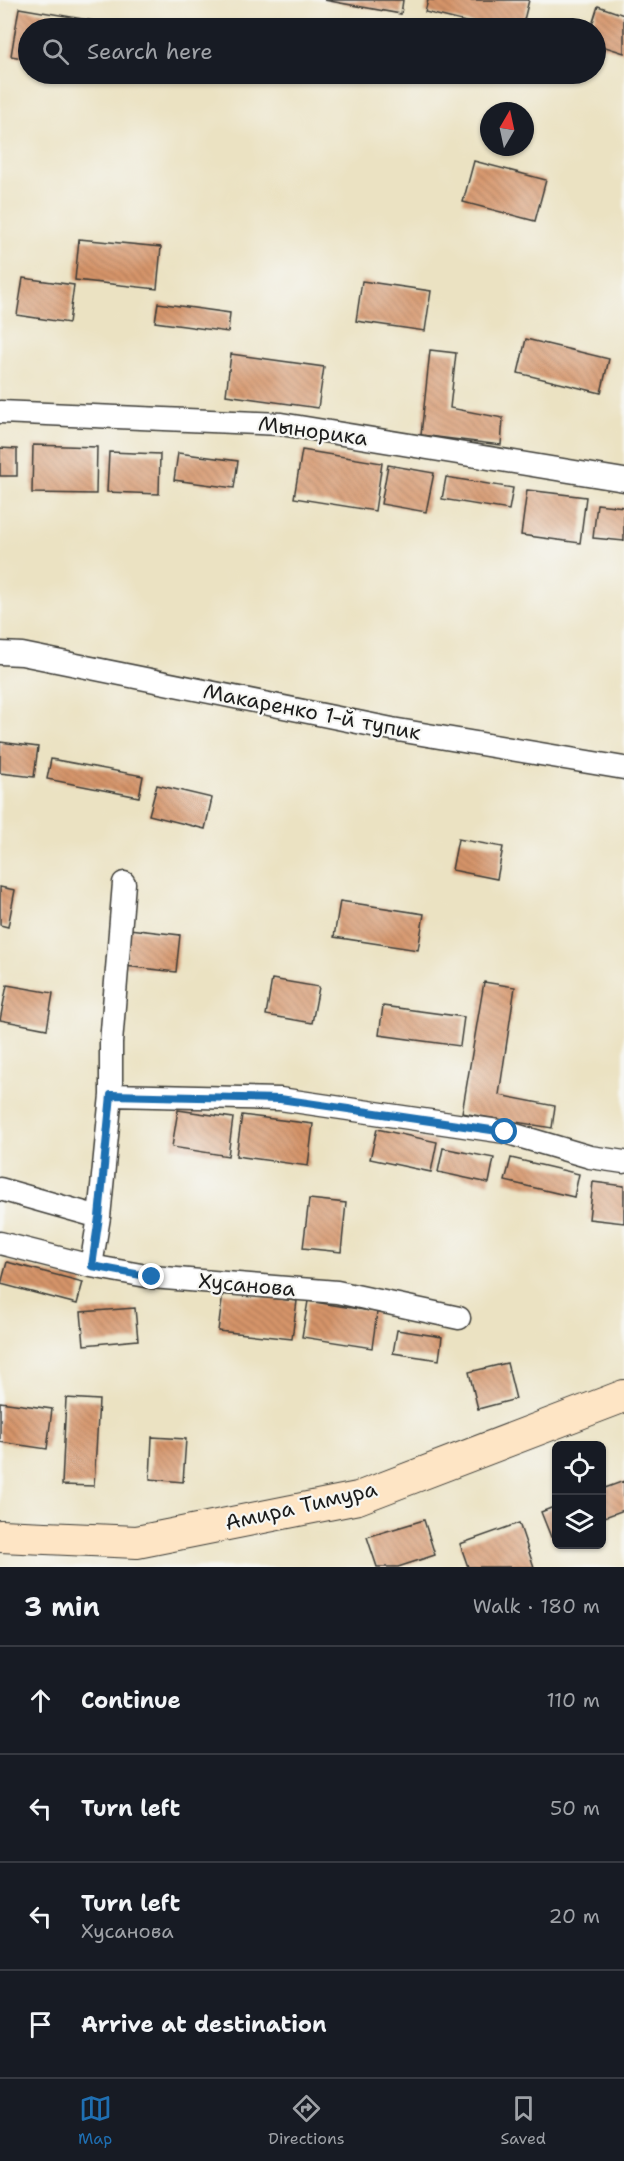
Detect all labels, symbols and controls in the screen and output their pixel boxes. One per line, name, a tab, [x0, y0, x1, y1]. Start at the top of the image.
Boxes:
search box	[18, 18, 606, 84]
icon: search	[39, 35, 72, 68]
text: Search here	[87, 37, 213, 66]
north arrow	[480, 102, 534, 156]
street label: Мынорика	[256, 409, 370, 453]
street label: Макаренко 1-й тупик	[201, 677, 423, 747]
route start	[491, 1118, 517, 1144]
route end	[138, 1263, 164, 1289]
street label: Хусанова	[197, 1267, 297, 1303]
map controls	[552, 1441, 606, 1549]
button: locate	[552, 1441, 606, 1495]
street label: Амира Тимура	[222, 1475, 380, 1537]
button: layers	[552, 1495, 606, 1549]
text: 3 min	[24, 1589, 100, 1624]
text: Walk · 180 m	[473, 1593, 600, 1619]
icon: ahead	[24, 1684, 57, 1717]
text: Continue	[81, 1686, 181, 1715]
text: 110 m	[546, 1687, 600, 1713]
icon: left	[24, 1792, 57, 1825]
text: Turn left	[81, 1794, 180, 1823]
text: 50 m	[550, 1795, 600, 1821]
text: Turn left	[81, 1889, 180, 1918]
icon: left	[24, 1900, 57, 1933]
text: 20 m	[549, 1903, 600, 1929]
text: Хусанова	[81, 1918, 174, 1944]
icon: arrive	[24, 2008, 57, 2041]
text: Arrive at destination	[81, 2010, 327, 2039]
tab: Map	[78, 2092, 112, 2149]
tab: Directions	[268, 2092, 345, 2149]
tab: Saved	[501, 2092, 546, 2149]

